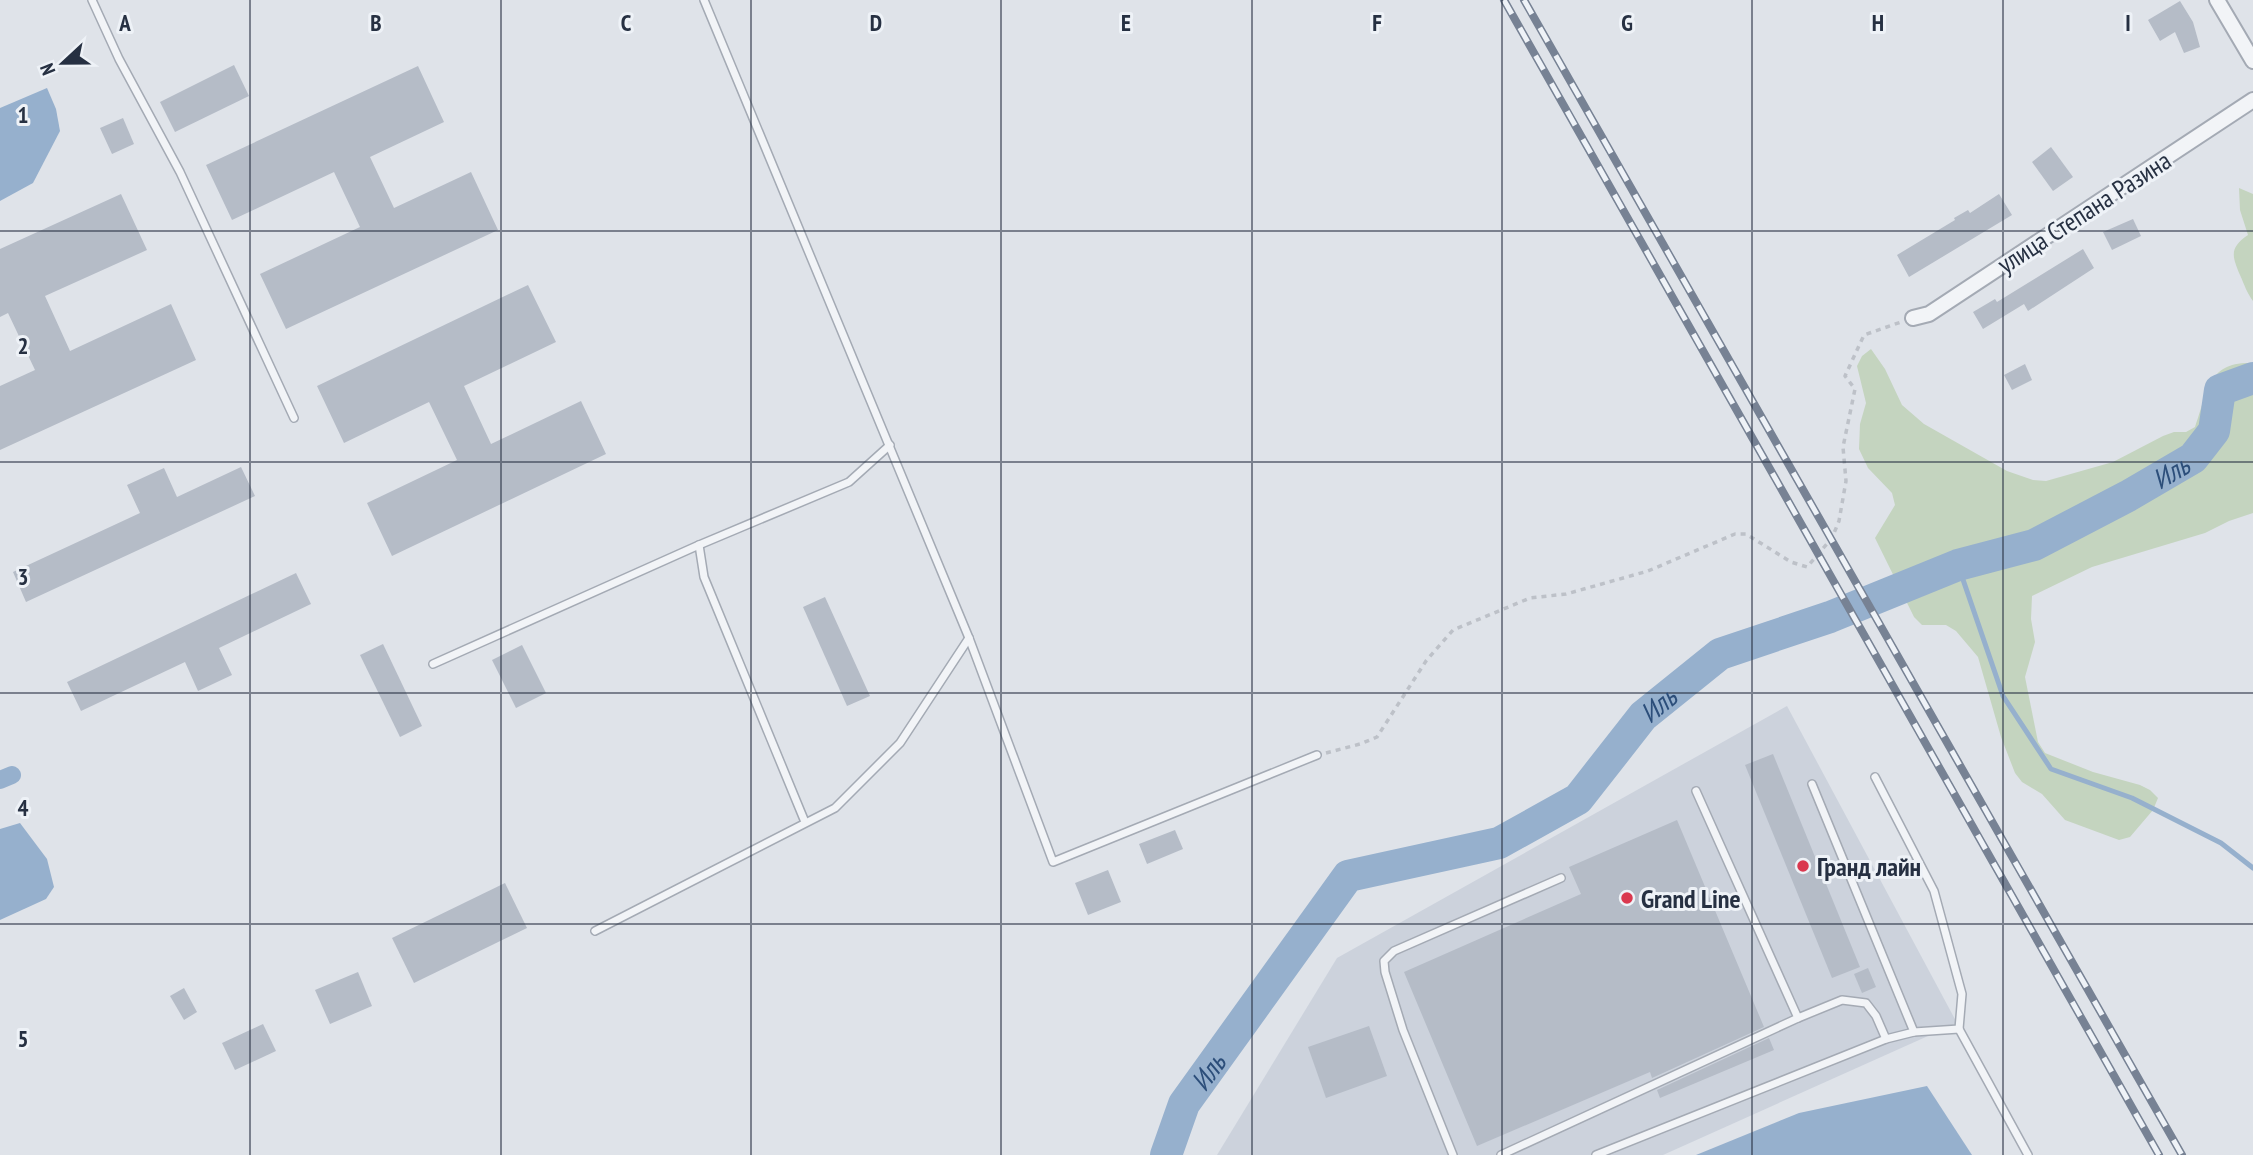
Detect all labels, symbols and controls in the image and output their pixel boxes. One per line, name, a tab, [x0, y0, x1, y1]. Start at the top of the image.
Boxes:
text: A	[118, 8, 131, 37]
text: B	[370, 8, 382, 37]
text: C	[621, 8, 632, 37]
text: D	[870, 8, 882, 37]
text: E	[1121, 8, 1131, 37]
text: F	[1372, 8, 1382, 37]
text: G	[1621, 8, 1633, 37]
text: H	[1872, 8, 1884, 37]
text: I	[2125, 8, 2131, 37]
north arrow	[28, 28, 98, 98]
text: N	[34, 60, 60, 79]
text: 1	[18, 100, 29, 129]
street label: улица Степана Разина	[1991, 144, 2177, 280]
text: 2	[18, 331, 29, 360]
water label: Иль	[2145, 445, 2197, 497]
text: 3	[18, 562, 29, 591]
water label: Иль	[1631, 677, 1685, 730]
text: 4	[18, 793, 29, 822]
place label: Гранд лайн	[1817, 850, 1921, 883]
marker: Гранд лайн	[1795, 858, 1811, 874]
place label: Grand Line	[1641, 882, 1741, 915]
marker: Grand Line	[1619, 890, 1635, 906]
text: 5	[18, 1024, 29, 1053]
water label: Иль	[1181, 1045, 1234, 1097]

